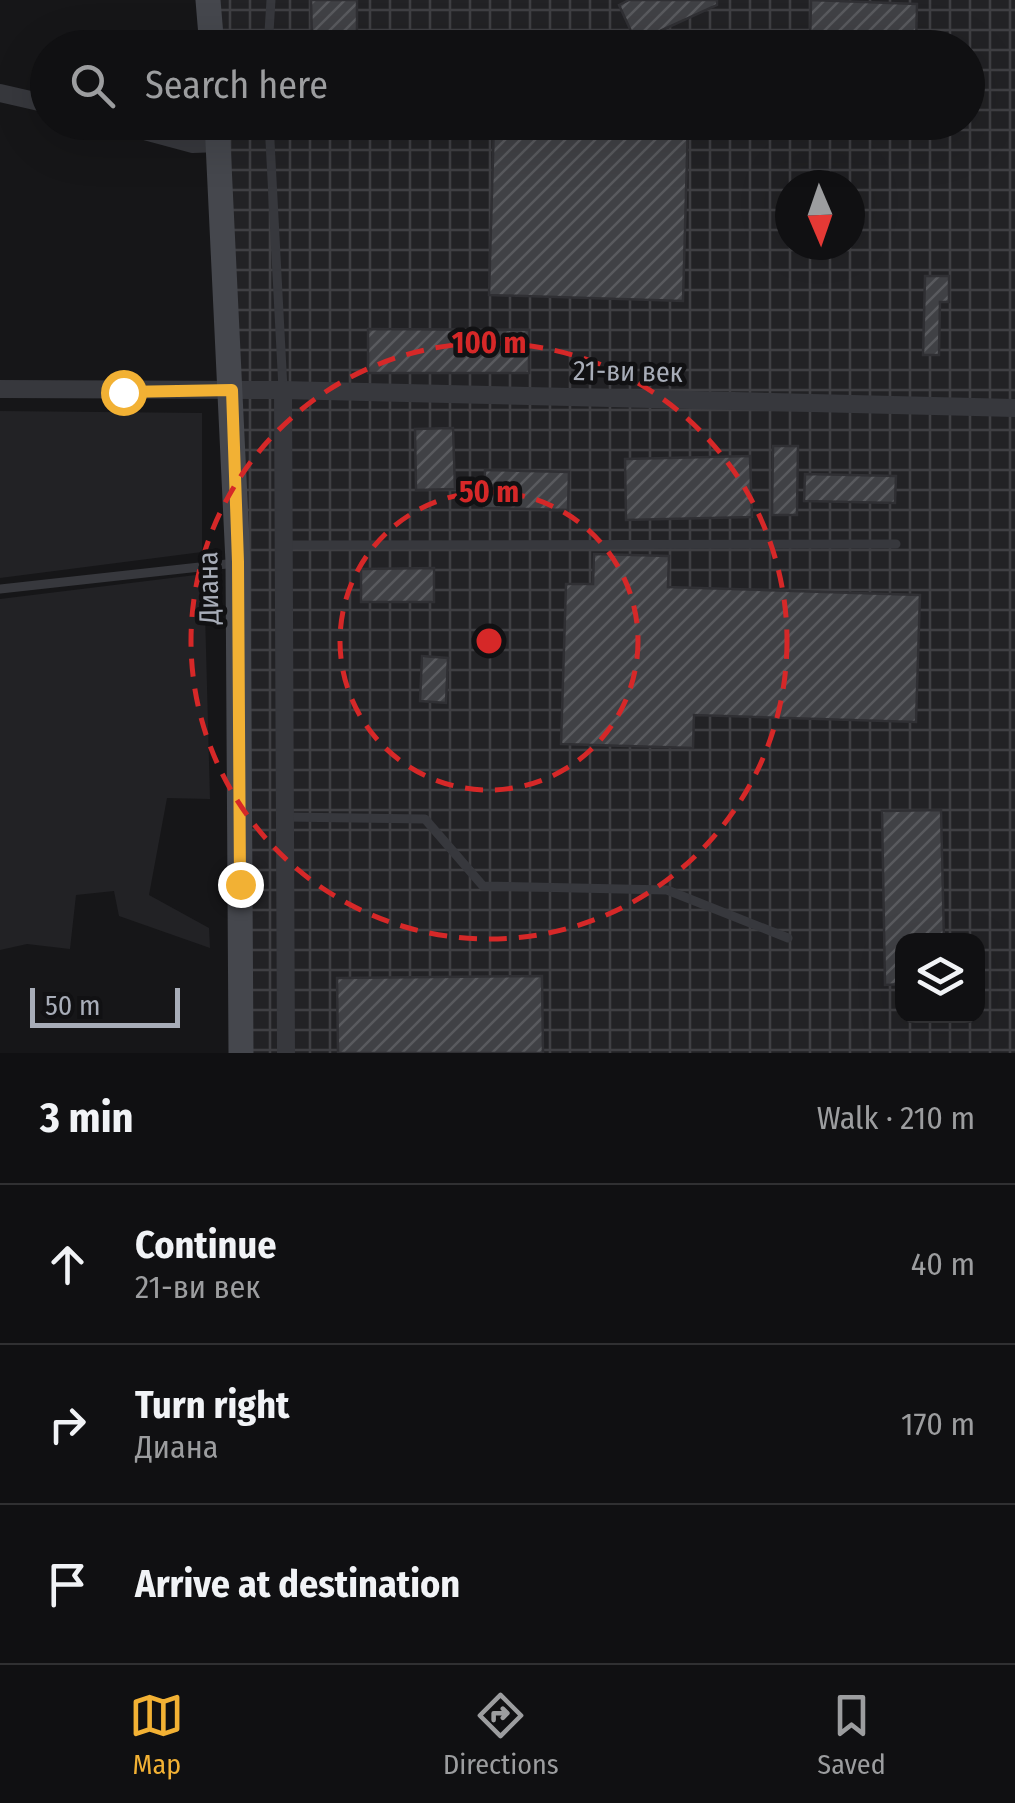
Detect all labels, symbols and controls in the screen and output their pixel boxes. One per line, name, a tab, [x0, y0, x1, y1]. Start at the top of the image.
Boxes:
search box	[30, 30, 985, 140]
icon: search	[65, 58, 120, 113]
text: Search here	[145, 62, 328, 108]
north arrow	[775, 170, 865, 260]
text: 100 m	[452, 325, 526, 361]
street label: 21-ви век	[573, 354, 683, 389]
route start	[101, 370, 147, 416]
text: 50 m	[459, 474, 519, 510]
street label: Диана	[191, 551, 226, 626]
centre of rings	[471, 623, 507, 659]
route end	[218, 862, 264, 908]
map controls	[895, 933, 985, 1023]
button: layers	[895, 933, 985, 1023]
scale bar	[30, 983, 180, 1028]
text: 50 m	[45, 989, 101, 1022]
text: 3 min	[40, 1093, 134, 1143]
text: Walk · 210 m	[817, 1099, 975, 1137]
text: Continue	[135, 1222, 276, 1268]
icon: ahead	[40, 1237, 95, 1292]
text: 40 m	[911, 1245, 975, 1283]
text: 21-ви век	[135, 1268, 260, 1306]
text: Turn right	[135, 1382, 289, 1428]
icon: right	[40, 1397, 95, 1452]
text: 170 m	[901, 1405, 975, 1443]
text: Диана	[135, 1428, 218, 1466]
icon: arrive	[40, 1557, 95, 1612]
text: Arrive at destination	[135, 1561, 460, 1607]
tab: Map	[129, 1688, 184, 1781]
tab: Directions	[443, 1688, 559, 1781]
tab: Saved	[817, 1688, 886, 1781]

